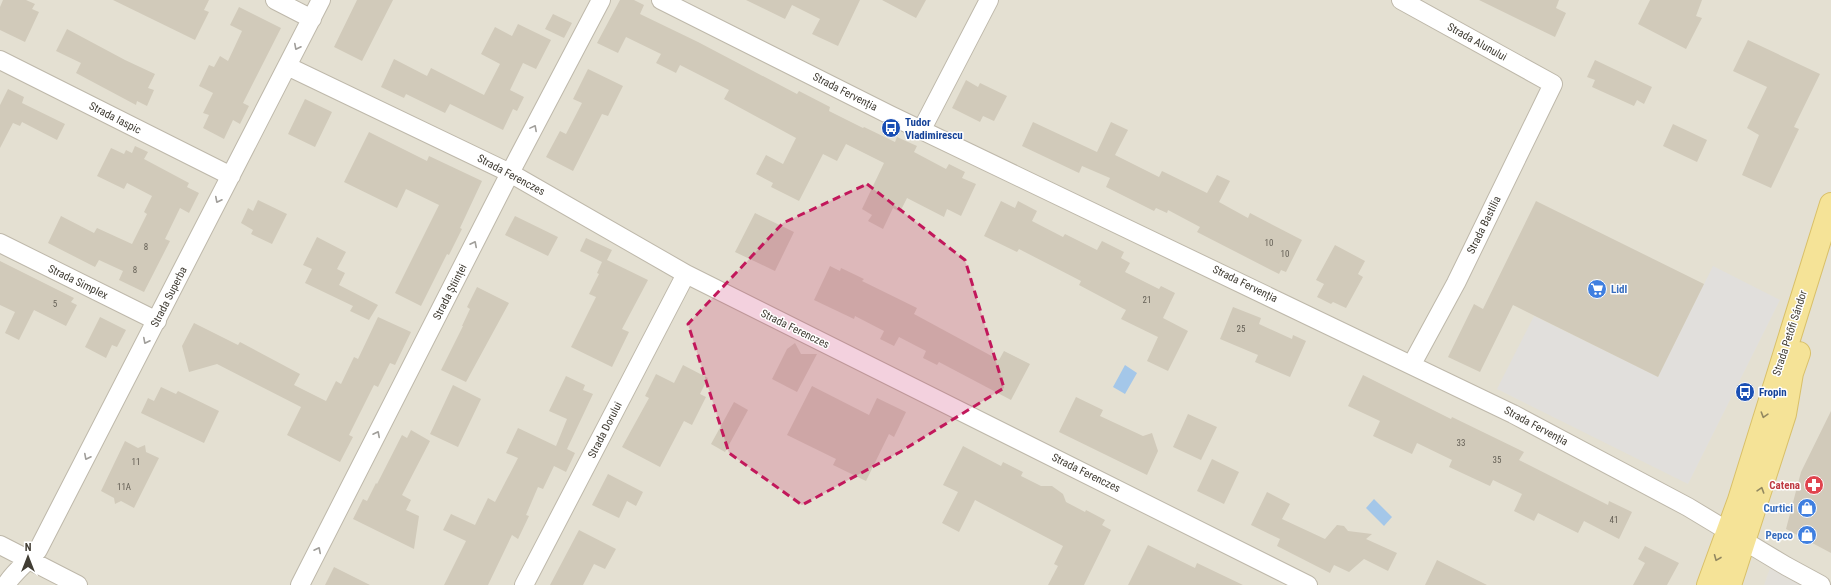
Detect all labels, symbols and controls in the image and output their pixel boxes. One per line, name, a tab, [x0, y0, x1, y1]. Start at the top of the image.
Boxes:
street label: Strada Alunului	[1445, 20, 1509, 64]
one-way arrow	[294, 43, 302, 50]
street label: Strada Fervenția	[811, 70, 879, 114]
street label: Strada Iaspic	[87, 99, 143, 137]
place label: Tudor Vladimirescu	[905, 116, 963, 142]
bus stop icon: Tudor Vladimirescu	[880, 117, 902, 139]
one-way arrow	[529, 125, 536, 132]
street label: Strada Ferenczes	[475, 152, 547, 198]
street label: Strada Bastilia	[1464, 194, 1504, 256]
one-way arrow	[216, 196, 223, 204]
house number: 10	[1265, 238, 1273, 248]
one-way arrow	[469, 240, 477, 248]
house number: 8	[144, 242, 148, 252]
house number: 10	[1281, 249, 1289, 259]
street label: Strada Simplex	[46, 262, 110, 302]
street label: Strada Științei	[430, 262, 470, 322]
street label: Strada Fervenția	[1210, 263, 1280, 305]
house number: 8	[133, 265, 137, 275]
street label: Strada Superba	[148, 265, 190, 329]
supermarket icon: Lidl	[1586, 278, 1608, 300]
place label: Lidl	[1611, 283, 1627, 296]
street label: Strada Petőfi Sándor	[1770, 288, 1810, 377]
house number: 21	[1143, 295, 1151, 305]
house number: 5	[53, 299, 58, 309]
street label: Strada Ferenczes	[759, 307, 831, 351]
house number: 25	[1237, 324, 1246, 334]
one-way arrow	[144, 337, 151, 344]
bus stop icon: Fropin	[1734, 381, 1756, 403]
place label: Fropin	[1759, 386, 1787, 399]
street label: Strada Dorului	[585, 400, 625, 460]
street label: Strada Fervenția	[1502, 404, 1570, 448]
one-way arrow	[1760, 411, 1769, 418]
one-way arrow	[372, 431, 380, 439]
house number: 33	[1457, 438, 1465, 448]
street label: Strada Ferenczes	[1050, 451, 1122, 495]
one-way arrow	[84, 452, 92, 460]
house number: 35	[1493, 455, 1502, 465]
house number: 11	[132, 457, 140, 467]
pharmacy icon: Catena	[1803, 474, 1825, 496]
place label: Catena	[1769, 479, 1800, 492]
house number: 11A	[117, 482, 131, 492]
one-way arrow	[1756, 487, 1765, 494]
shop icon: Curtici	[1796, 497, 1818, 519]
place label: Curtici	[1763, 502, 1793, 515]
house number: 41	[1610, 515, 1618, 525]
shop icon: Pepco	[1796, 524, 1818, 546]
place label: Pepco	[1766, 529, 1794, 542]
north arrow	[8, 537, 48, 577]
text: N	[25, 541, 32, 554]
one-way arrow	[313, 547, 321, 554]
one-way arrow	[1713, 554, 1721, 561]

